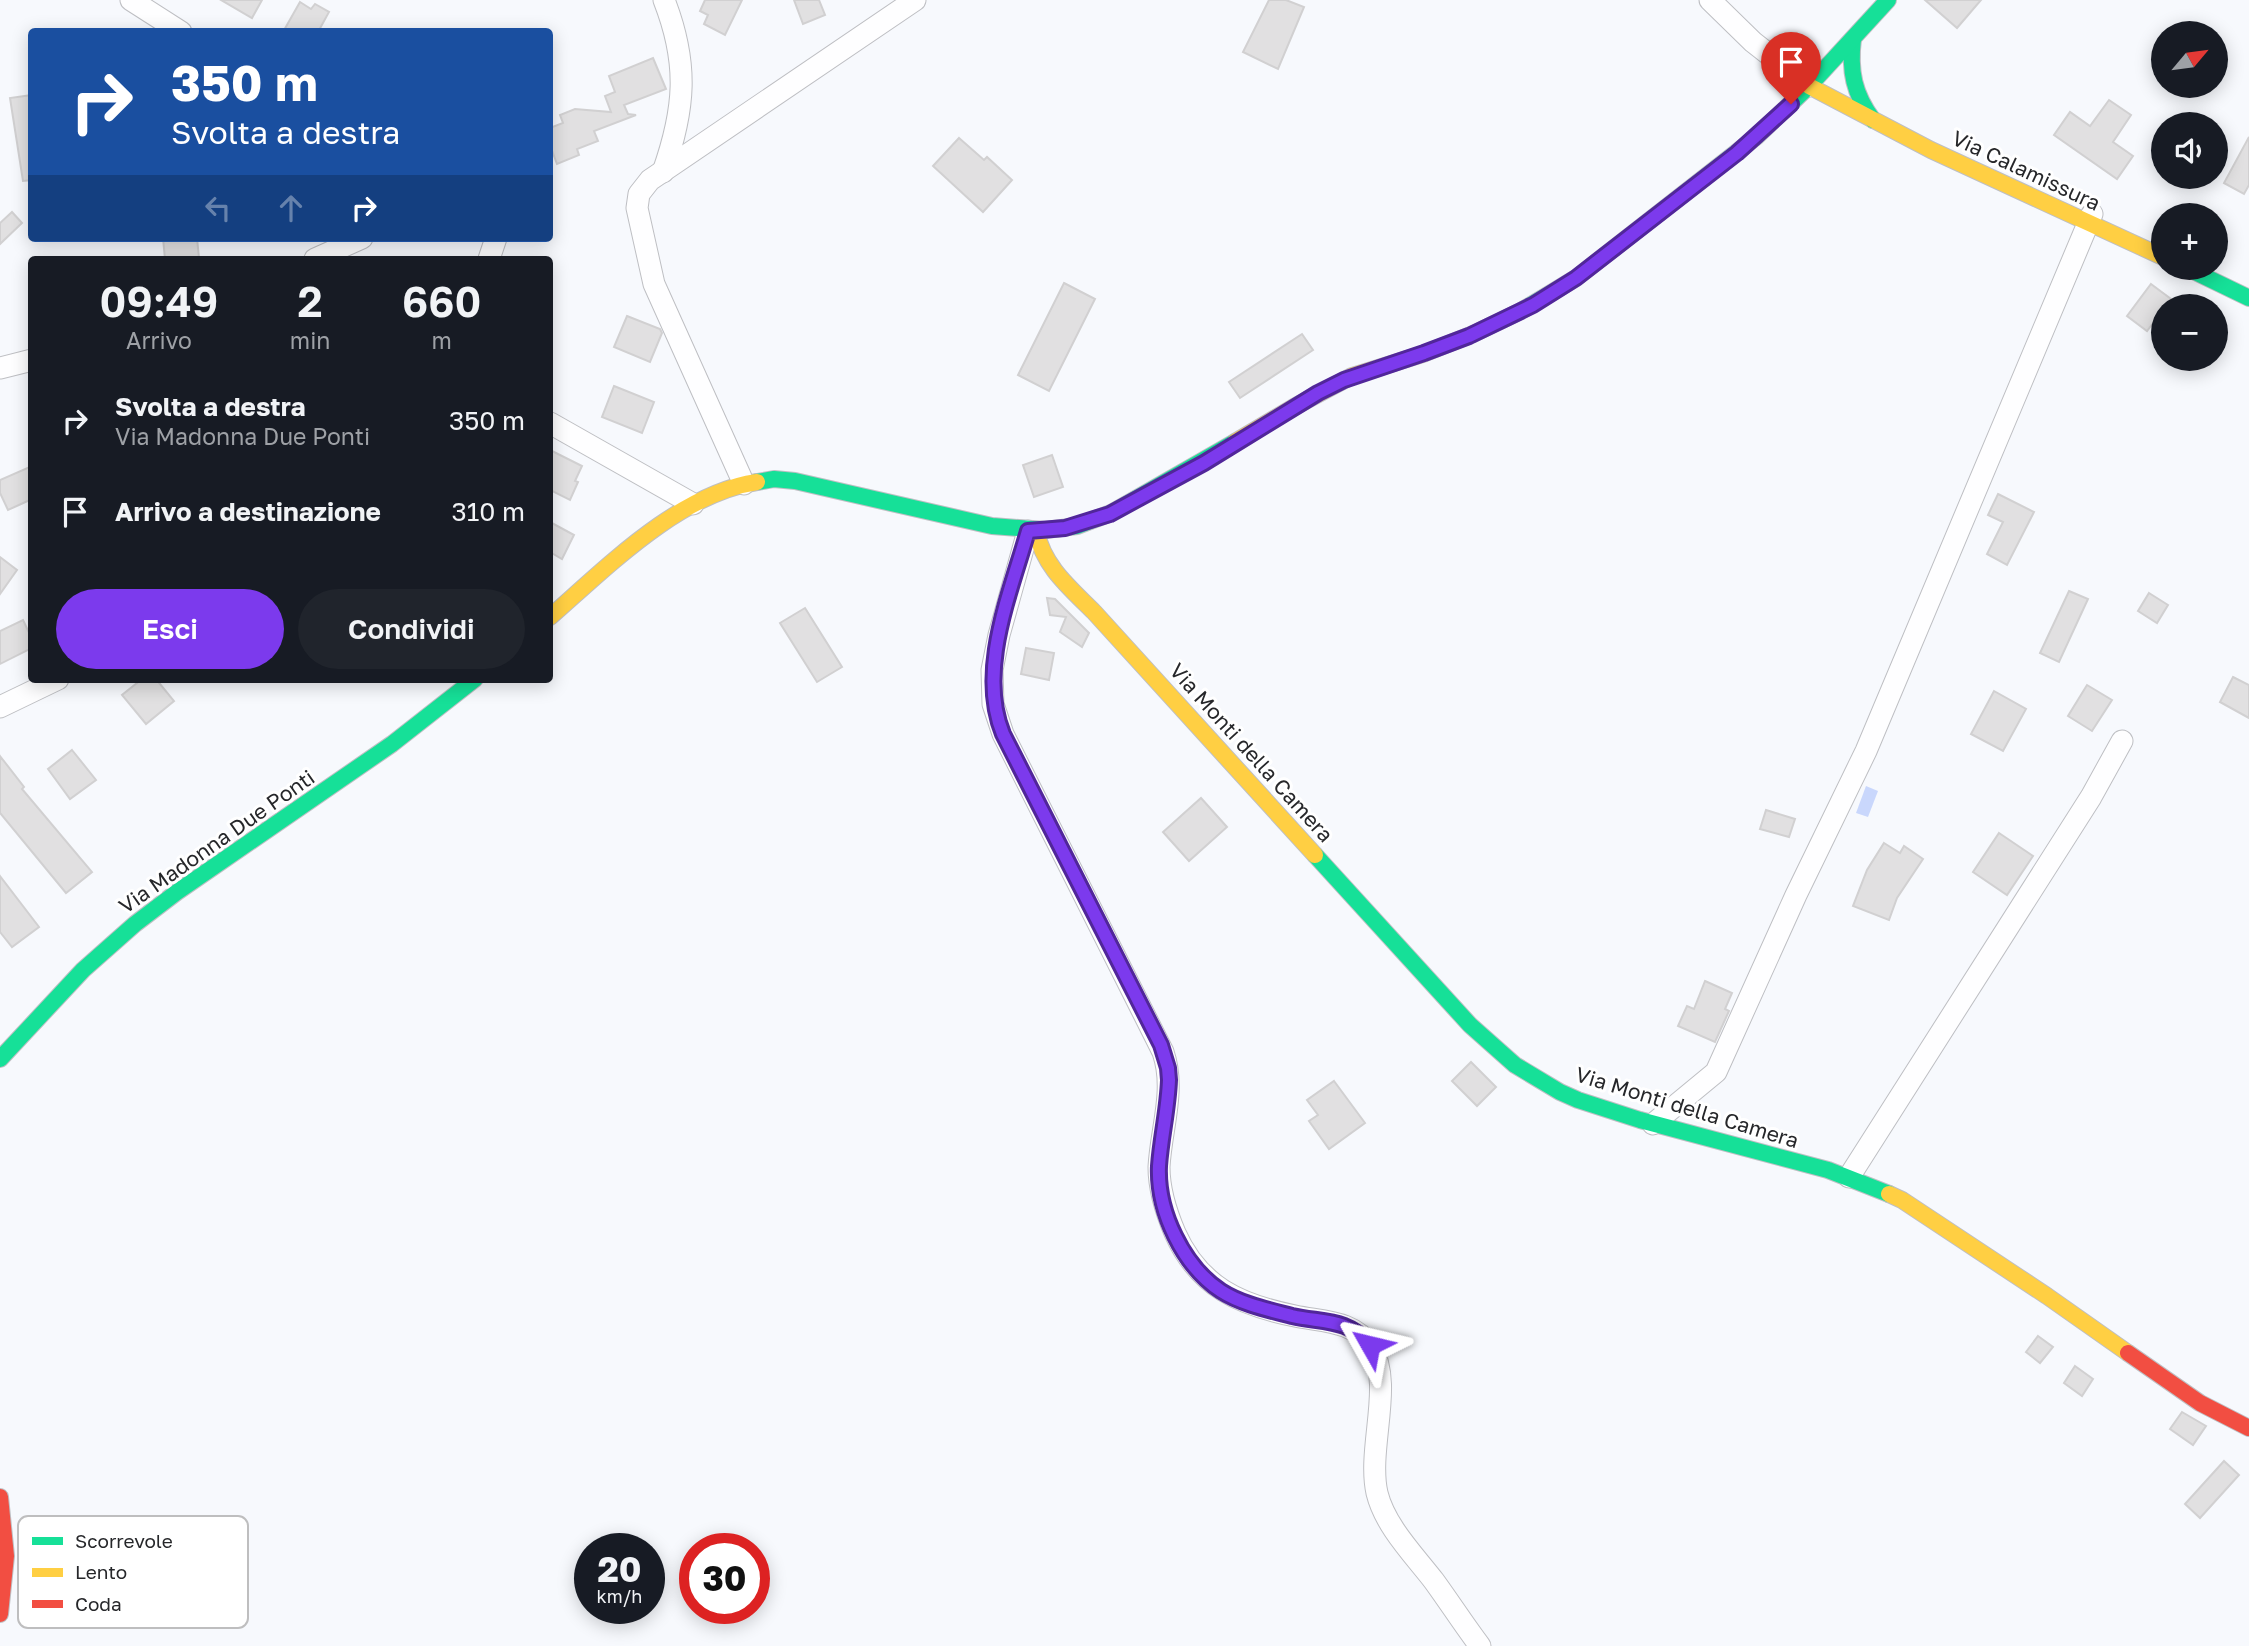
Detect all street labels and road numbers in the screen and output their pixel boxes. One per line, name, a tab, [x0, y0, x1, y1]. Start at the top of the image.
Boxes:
street label: Via Calamissura	[1948, 124, 2105, 216]
street label: Via Monti della Camera	[1165, 657, 1339, 847]
street label: Via Madonna Due Ponti	[114, 764, 319, 919]
street label: Via Monti della Camera	[1573, 1061, 1802, 1153]

